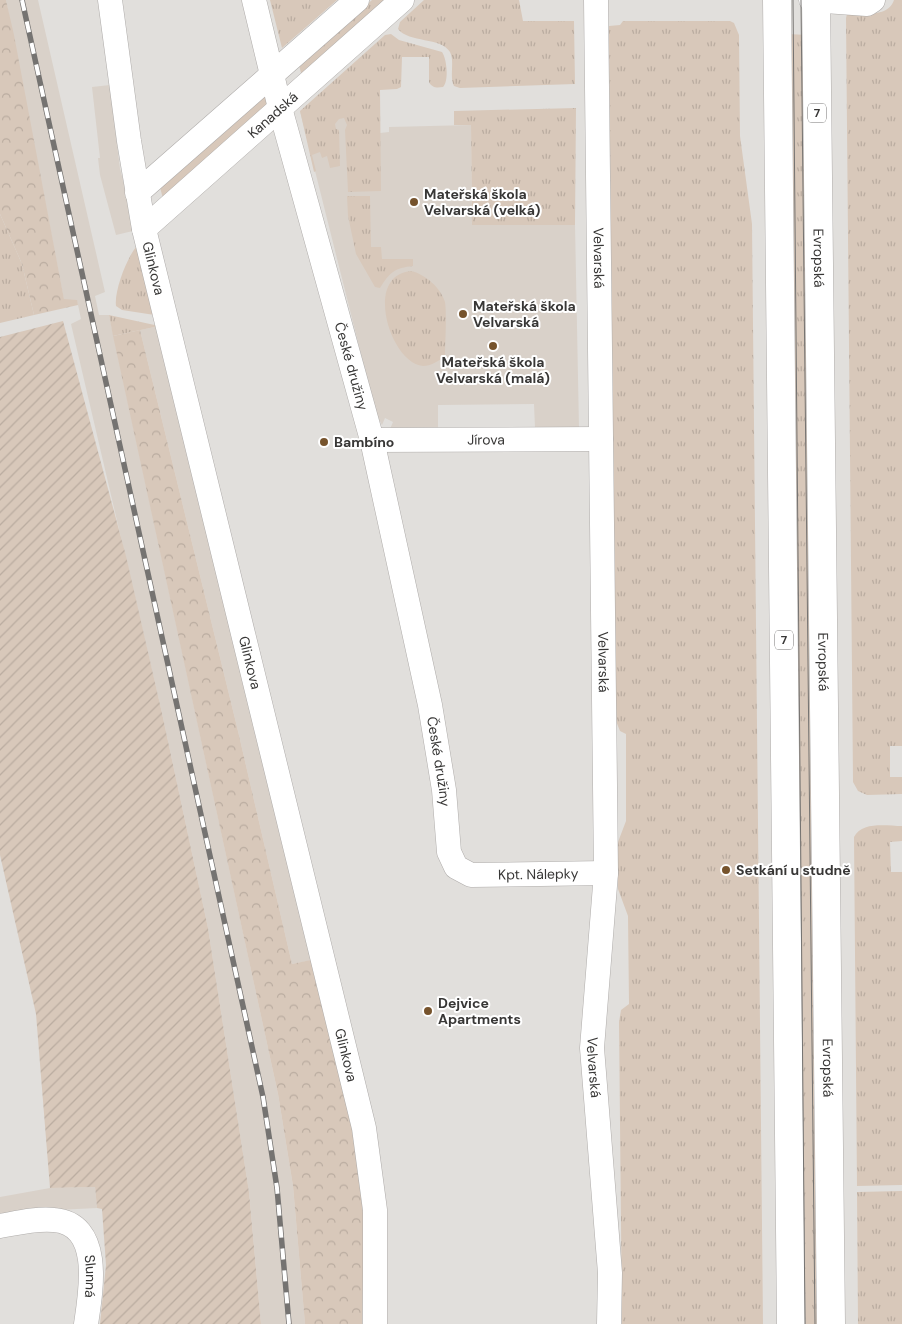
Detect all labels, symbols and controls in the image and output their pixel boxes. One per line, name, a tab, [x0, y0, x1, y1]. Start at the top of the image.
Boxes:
street label: Kanadská	[244, 88, 302, 142]
road number: 7	[808, 104, 826, 122]
place label: Mateřská škola Velvarská (velká)	[424, 185, 541, 219]
marker: Mateřská škola Velvarská (velká)	[408, 196, 420, 208]
street label: Velvarská	[590, 227, 608, 289]
street label: Evropská	[810, 228, 828, 288]
street label: Glinkova	[138, 240, 169, 297]
place label: Mateřská škola Velvarská	[473, 297, 576, 331]
marker: Mateřská škola Velvarská	[457, 308, 469, 320]
street label: České družiny	[331, 320, 372, 412]
marker: Mateřská škola Velvarská (malá)	[487, 340, 499, 352]
place label: Mateřská škola Velvarská (malá)	[436, 353, 550, 387]
street label: Jírova	[467, 430, 505, 449]
place label: Bambíno	[334, 433, 394, 451]
marker: Bambíno	[318, 436, 330, 448]
road number: 7	[775, 630, 793, 650]
street label: Velvarská	[594, 631, 613, 693]
street label: Evropská	[814, 632, 833, 692]
street label: Glinkova	[235, 634, 265, 691]
street label: České družiny	[423, 715, 454, 807]
place label: Setkání u studně	[736, 861, 851, 879]
street label: Kpt. Nálepky	[498, 864, 579, 884]
marker: Setkání u studně	[720, 864, 732, 876]
place label: Dejvice Apartments	[438, 994, 521, 1028]
marker: Dejvice Apartments	[422, 1005, 434, 1017]
street label: Glinkova	[331, 1027, 361, 1084]
street label: Velvarská	[583, 1036, 605, 1098]
street label: Evropská	[819, 1038, 837, 1098]
street label: Slunná	[80, 1254, 100, 1299]

